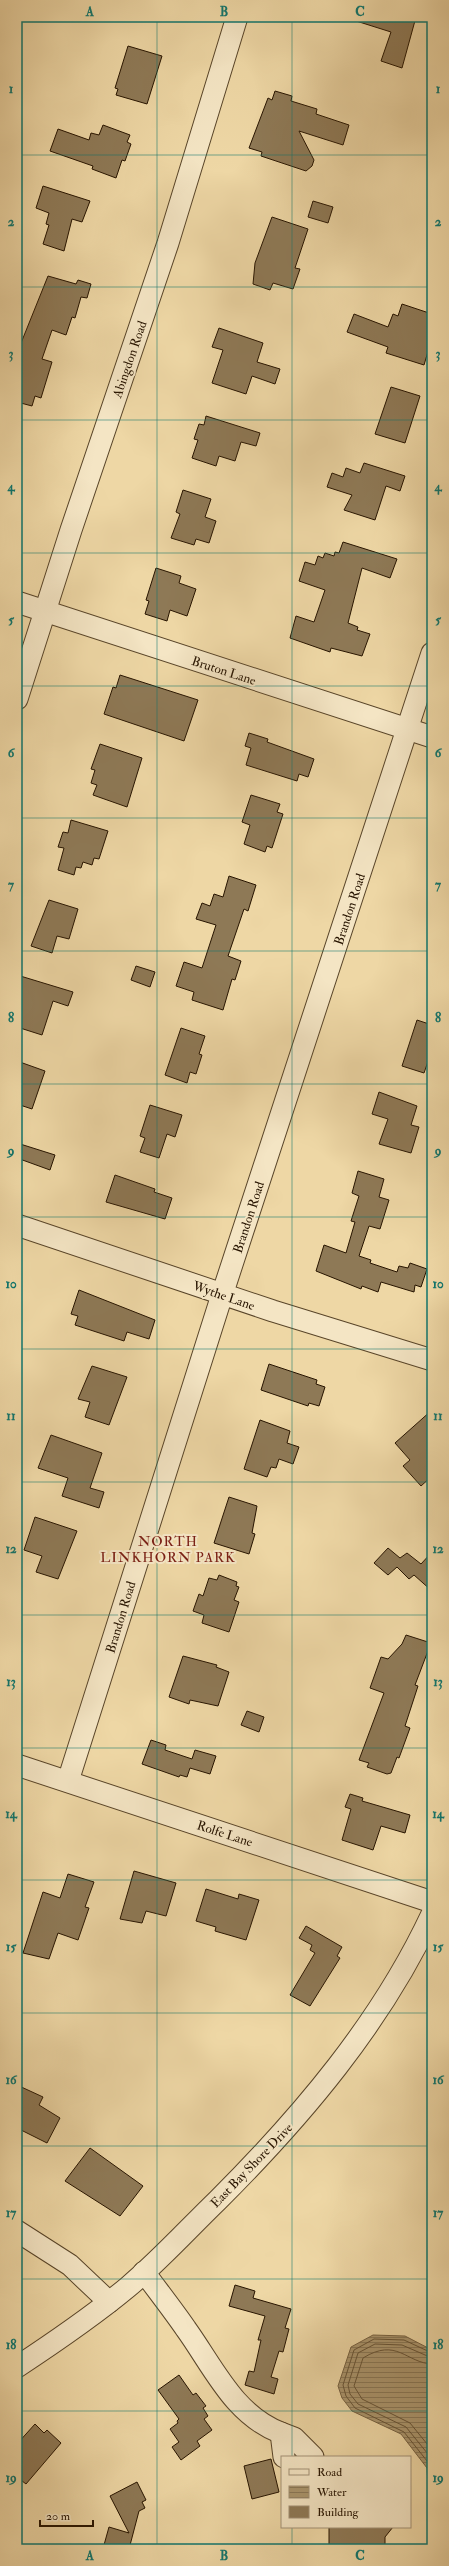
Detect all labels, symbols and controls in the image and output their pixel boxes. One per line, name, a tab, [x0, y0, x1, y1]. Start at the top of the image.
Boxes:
text: A	[85, 4, 95, 20]
text: B	[220, 4, 228, 20]
text: C	[355, 4, 365, 20]
text: 1	[9, 81, 14, 97]
text: 1	[436, 81, 441, 97]
text: 2	[8, 214, 15, 230]
text: 2	[435, 214, 442, 230]
street label: Abingdon Road	[109, 318, 151, 401]
text: 3	[9, 346, 14, 362]
text: 3	[436, 346, 441, 362]
text: 4	[6, 479, 15, 495]
text: 4	[433, 479, 442, 495]
text: 5	[8, 612, 14, 628]
text: 5	[435, 612, 441, 628]
street label: Bruton Lane	[189, 653, 258, 689]
text: 6	[8, 745, 16, 761]
text: 6	[435, 745, 443, 761]
street label: Brandon Road	[331, 871, 369, 947]
text: 7	[8, 877, 15, 893]
text: 7	[435, 877, 442, 893]
text: 8	[8, 1010, 14, 1026]
text: 8	[435, 1010, 441, 1026]
text: 9	[6, 1143, 15, 1159]
text: 9	[433, 1143, 442, 1159]
street label: Brandon Road	[230, 1179, 268, 1255]
text: 10	[5, 1276, 17, 1292]
text: 10	[432, 1276, 444, 1292]
street label: Wythe Lane	[189, 1278, 257, 1315]
text: 11	[6, 1408, 16, 1424]
text: 11	[433, 1408, 443, 1424]
district label: NORTH LINKHORN PARK	[100, 1533, 236, 1566]
text: 12	[5, 1541, 17, 1557]
text: 12	[432, 1541, 444, 1557]
street label: Brandon Road	[102, 1579, 140, 1655]
text: 13	[6, 1674, 16, 1690]
text: 13	[433, 1674, 443, 1690]
text: 14	[5, 1806, 18, 1822]
text: 14	[432, 1806, 445, 1822]
street label: Rolfe Lane	[195, 1817, 255, 1851]
text: 15	[6, 1939, 16, 1955]
text: 15	[433, 1939, 443, 1955]
text: 16	[5, 2072, 18, 2088]
text: 16	[432, 2072, 445, 2088]
street label: East Bay Shore Drive	[207, 2120, 297, 2212]
text: 17	[6, 2205, 17, 2221]
text: 17	[433, 2205, 444, 2221]
text: 18	[6, 2337, 16, 2353]
text: 18	[433, 2337, 443, 2353]
legend	[281, 2456, 411, 2528]
text: Road	[317, 2465, 342, 2480]
text: 19	[5, 2470, 17, 2486]
text: 19	[432, 2470, 444, 2486]
text: Water	[316, 2485, 347, 2500]
scale bar	[40, 2502, 93, 2528]
text: Building	[317, 2505, 360, 2520]
text: 20 m	[46, 2509, 71, 2524]
text: A	[85, 2548, 95, 2564]
text: B	[220, 2548, 228, 2564]
text: C	[355, 2548, 365, 2564]

